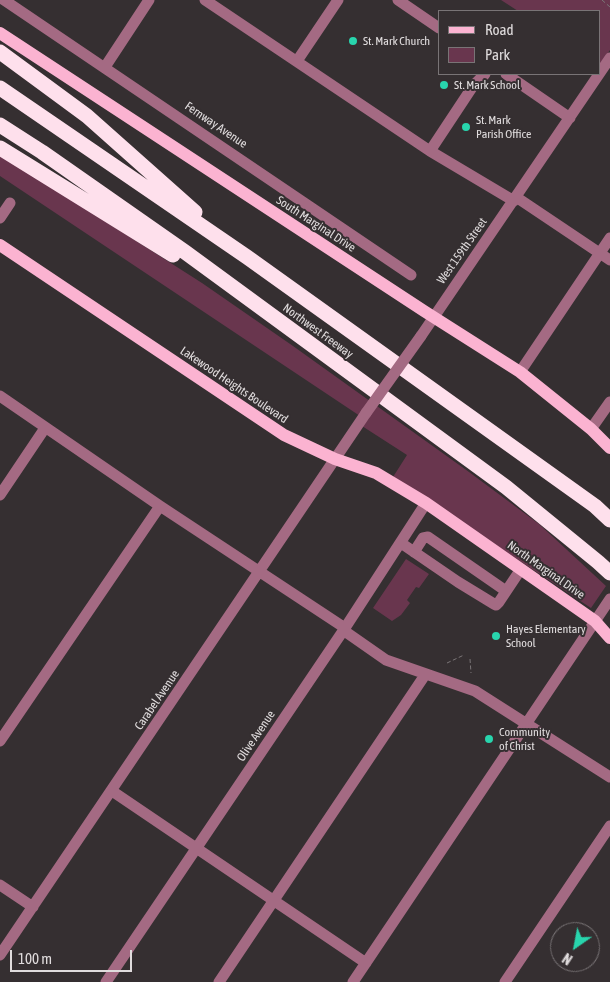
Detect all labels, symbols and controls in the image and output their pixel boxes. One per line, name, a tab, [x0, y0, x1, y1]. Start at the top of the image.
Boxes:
legend	[438, 10, 600, 75]
text: Road	[485, 21, 514, 38]
place label: St. Mark Church	[363, 34, 430, 48]
marker: St. Mark Church	[347, 35, 359, 47]
text: Park	[485, 46, 510, 63]
place label: St. Mark School	[454, 78, 520, 92]
marker: St. Mark School	[438, 79, 450, 91]
street label: Fernway Avenue	[182, 99, 250, 151]
place label: St. Mark Parish Office	[476, 113, 531, 141]
marker: St. Mark Parish Office	[460, 121, 472, 133]
street label: South Marginal Drive	[274, 193, 358, 255]
street label: West 159th Street	[434, 215, 490, 287]
street label: Northwest Freeway	[280, 301, 356, 361]
street label: Lakewood Heights Boulevard	[177, 344, 291, 426]
street label: North Marginal Drive	[504, 538, 588, 602]
place label: Hayes Elementary School	[506, 622, 586, 650]
marker: Hayes Elementary School	[490, 630, 502, 642]
street label: Carabel Avenue	[132, 667, 182, 733]
street label: Olive Avenue	[234, 708, 278, 764]
place label: Community of Christ	[499, 725, 550, 753]
marker: Community of Christ	[483, 733, 495, 745]
north arrow	[550, 922, 600, 972]
scale bar	[12, 940, 135, 972]
text: 100 m	[18, 950, 52, 967]
text: N	[560, 950, 575, 968]

